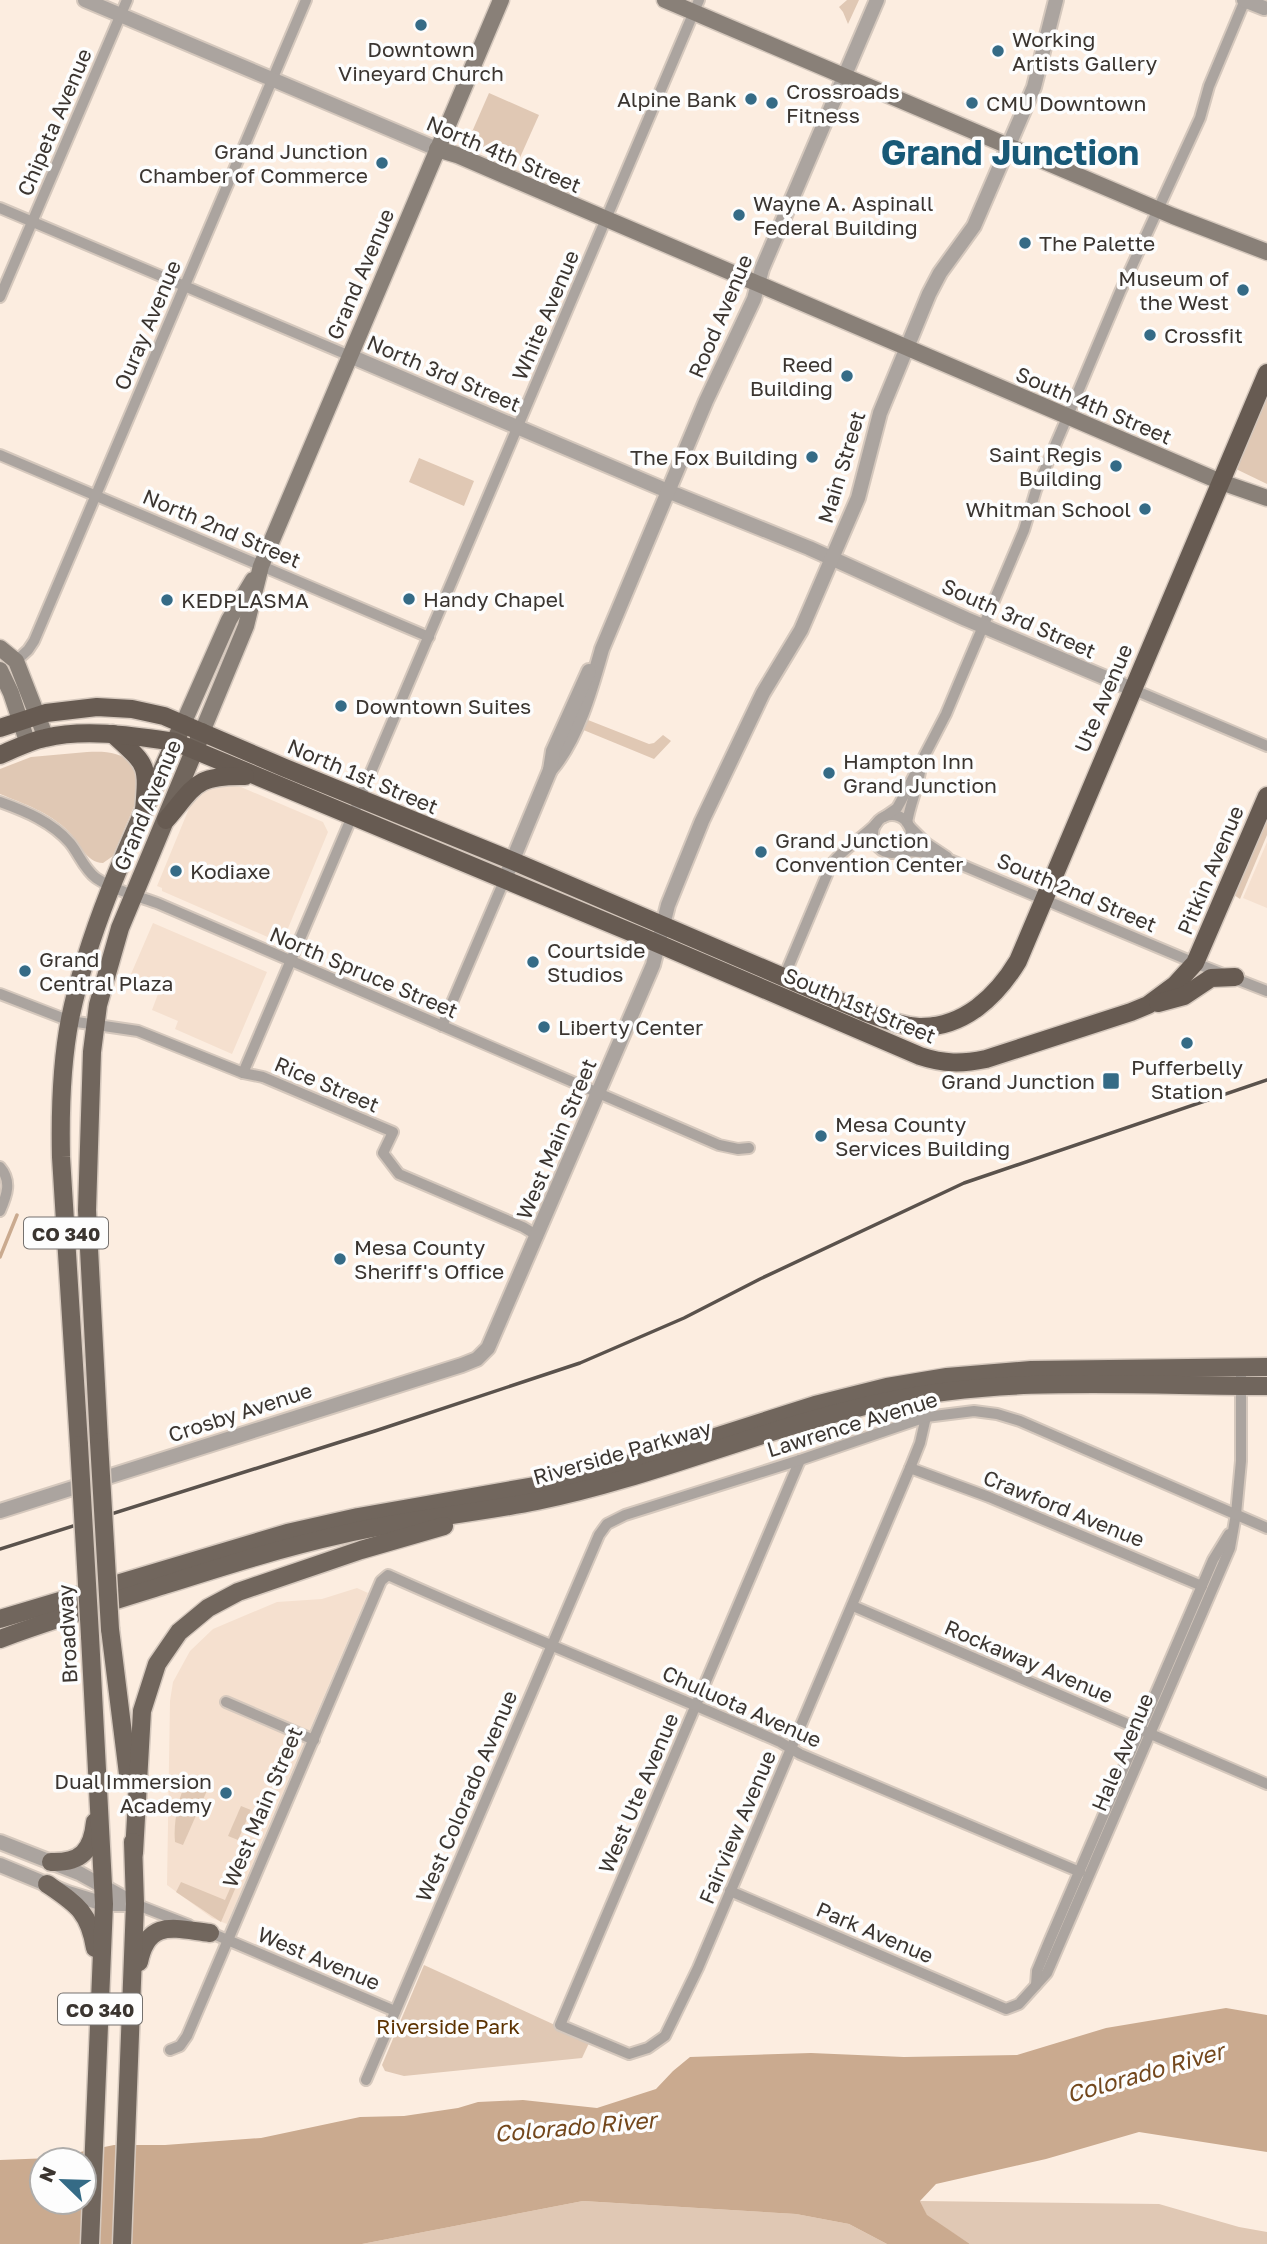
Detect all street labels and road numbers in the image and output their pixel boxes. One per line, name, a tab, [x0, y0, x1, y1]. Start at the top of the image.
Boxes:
street label: Chipeta Avenue	[11, 44, 97, 200]
street label: North 4th Street	[423, 110, 585, 198]
street label: Grand Avenue	[321, 205, 399, 343]
street label: White Avenue	[506, 246, 584, 384]
street label: Rood Avenue	[682, 250, 758, 382]
street label: Ouray Avenue	[108, 256, 186, 394]
street label: North 3rd Street	[363, 329, 525, 417]
street label: South 4th Street	[1012, 360, 1176, 450]
street label: Main Street	[812, 408, 870, 526]
street label: North 2nd Street	[139, 483, 305, 573]
street label: South 3rd Street	[938, 572, 1100, 664]
street label: Ute Avenue	[1069, 640, 1137, 756]
street label: North 1st Street	[284, 733, 442, 819]
street label: Grand Avenue	[108, 736, 186, 874]
street label: Pitkin Avenue	[1171, 802, 1249, 938]
street label: South 2nd Street	[993, 847, 1161, 937]
street label: North Spruce Street	[266, 921, 462, 1023]
street label: South 1st Street	[780, 961, 940, 1049]
street label: Rice Street	[271, 1050, 383, 1118]
street label: West Main Street	[510, 1055, 602, 1223]
road number: CO 340	[24, 1218, 108, 1248]
street label: Crosby Avenue	[165, 1377, 315, 1447]
street label: Lawrence Avenue	[764, 1386, 940, 1462]
street label: Riverside Parkway	[530, 1414, 714, 1490]
street label: Crawford Avenue	[980, 1464, 1148, 1552]
street label: Broadway	[51, 1584, 83, 1684]
street label: Rockaway Avenue	[941, 1614, 1117, 1708]
street label: Chuluota Avenue	[658, 1659, 826, 1753]
street label: West Colorado Avenue	[410, 1686, 522, 1906]
street label: Hale Avenue	[1085, 1689, 1159, 1815]
street label: West Ute Avenue	[593, 1709, 683, 1877]
street label: West Main Street	[216, 1723, 308, 1891]
street label: Fairview Avenue	[693, 1746, 781, 1908]
street label: Park Avenue	[812, 1896, 938, 1968]
street label: West Avenue	[254, 1921, 384, 1995]
road number: CO 340	[58, 1994, 142, 2024]

